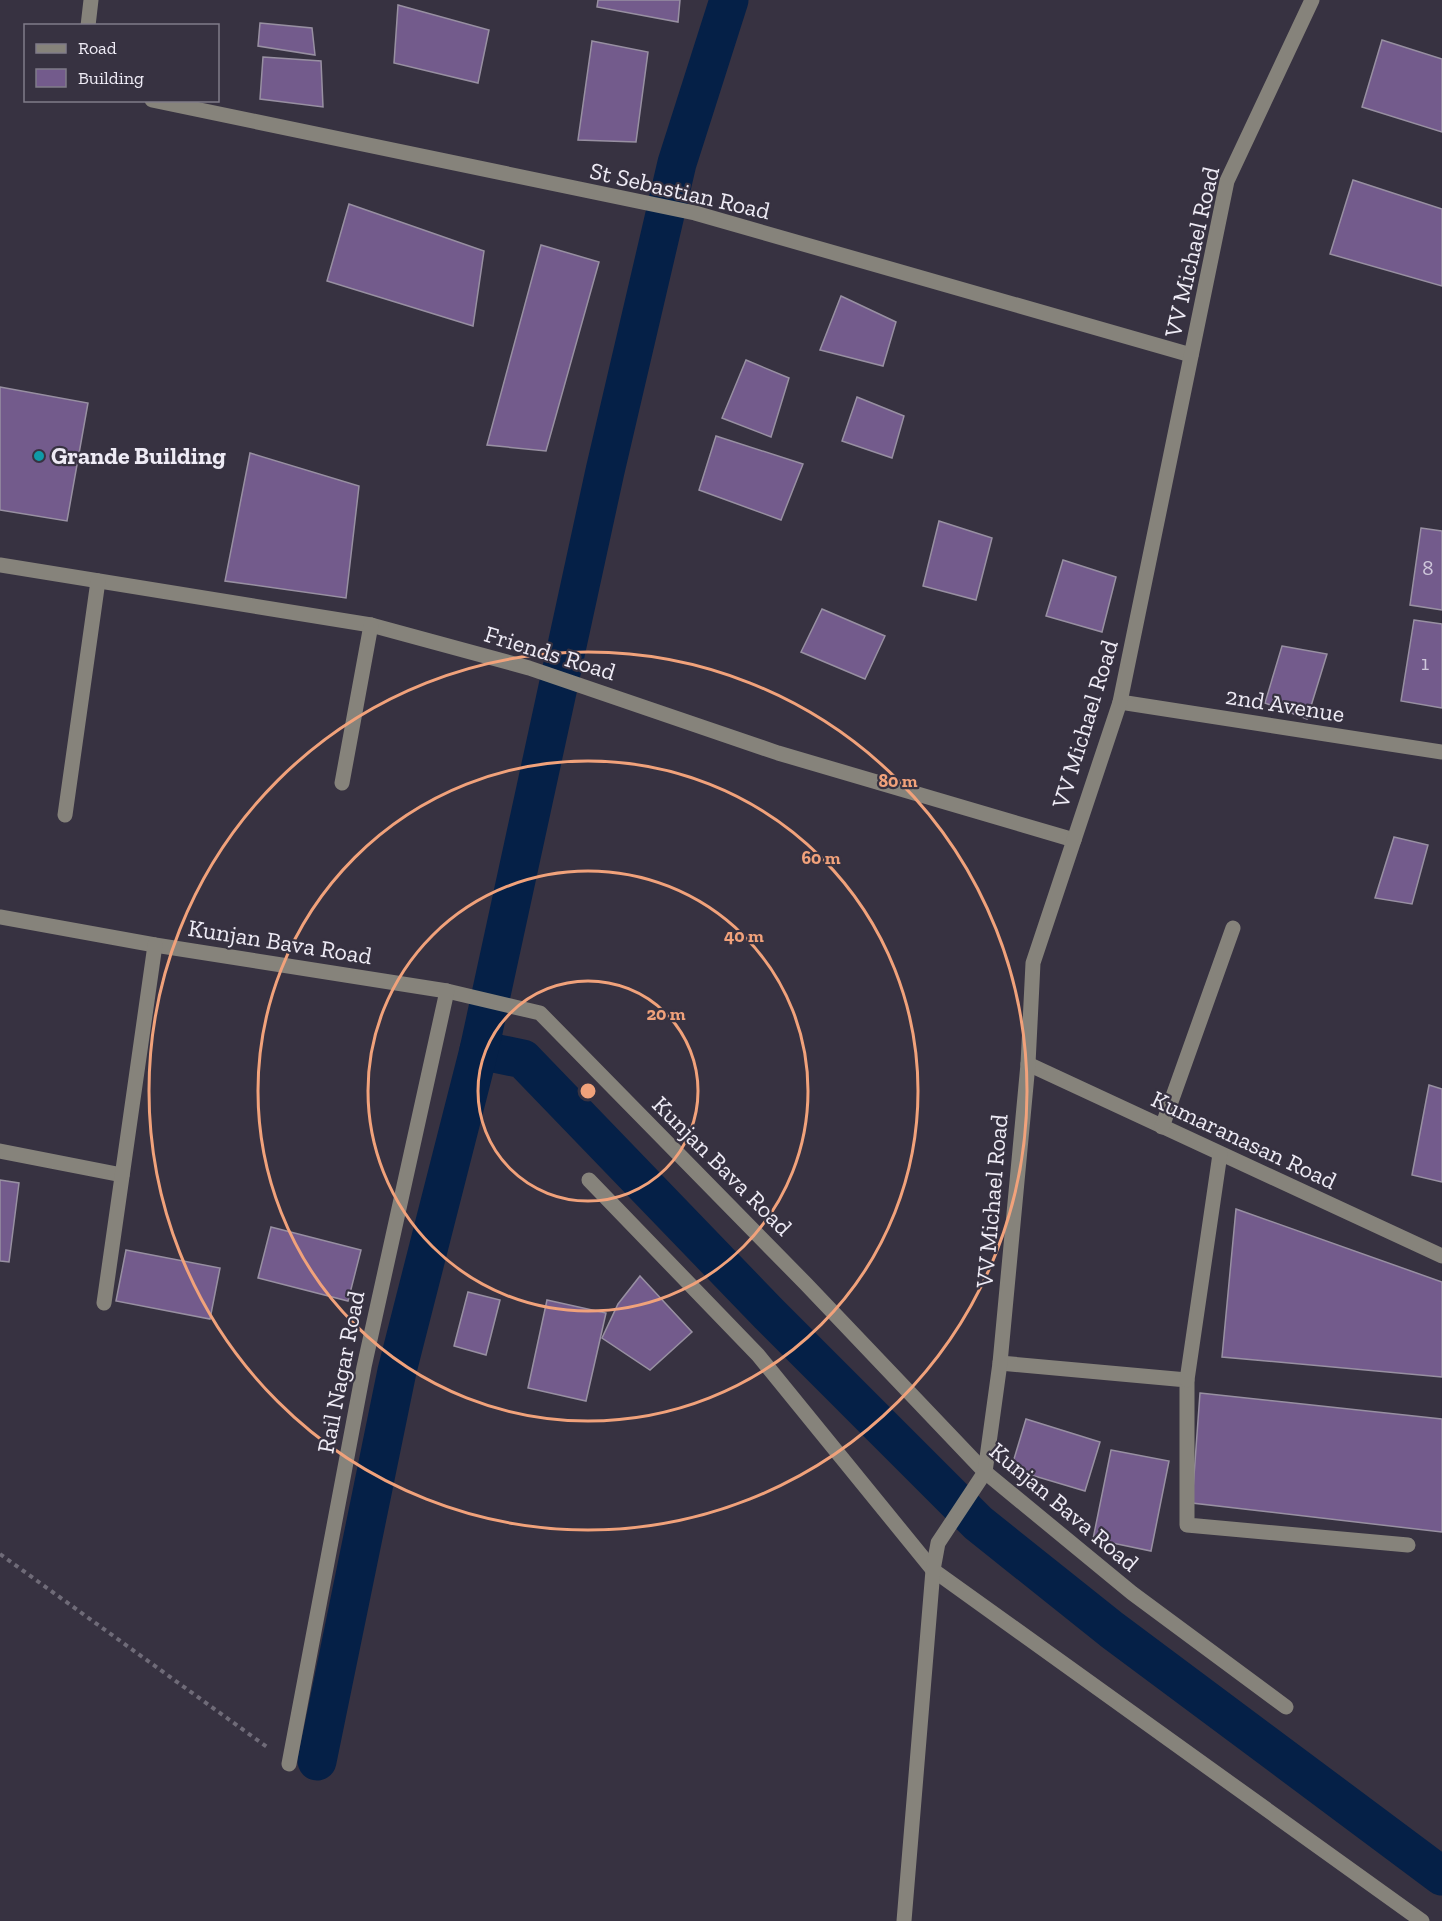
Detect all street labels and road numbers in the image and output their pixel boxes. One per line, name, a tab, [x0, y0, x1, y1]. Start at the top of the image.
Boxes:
street label: St Sebastian Road	[587, 156, 773, 225]
street label: VV Michael Road	[1158, 164, 1225, 341]
street label: Friends Road	[481, 619, 619, 686]
street label: VV Michael Road	[1045, 636, 1124, 812]
street label: 2nd Avenue	[1224, 681, 1347, 728]
street label: Kunjan Bava Road	[186, 913, 374, 970]
street label: Kumaranasan Road	[1147, 1084, 1341, 1195]
street label: Kunjan Bava Road	[646, 1090, 798, 1242]
street label: VV Michael Road	[969, 1113, 1014, 1290]
street label: Rail Nagar Road	[311, 1288, 371, 1456]
street label: Kunjan Bava Road	[984, 1436, 1145, 1577]

